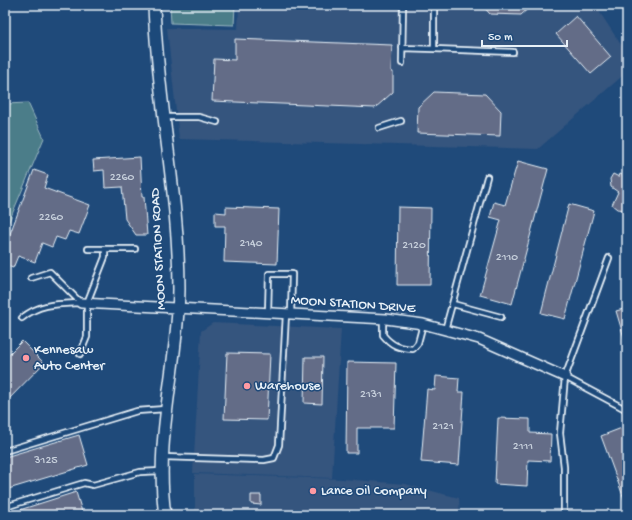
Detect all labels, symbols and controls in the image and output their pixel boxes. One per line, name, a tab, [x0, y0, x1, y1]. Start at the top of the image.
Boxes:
scale bar	[482, 22, 567, 48]
text: 50 m	[488, 31, 513, 45]
house number: 2260	[110, 171, 135, 185]
street label: MOON STATION ROAD	[147, 187, 171, 310]
house number: 2260	[39, 211, 64, 225]
house number: 2140	[239, 237, 263, 251]
house number: 2120	[402, 239, 426, 253]
house number: 2110	[496, 251, 518, 265]
street label: MOON STATION DRIVE	[290, 292, 417, 318]
place label: Kennesaw Auto Center	[34, 342, 106, 375]
marker: Kennesaw Auto Center	[21, 353, 31, 363]
place label: Warehouse	[255, 378, 321, 395]
marker: Warehouse	[242, 381, 252, 391]
house number: 2131	[360, 388, 382, 402]
house number: 2121	[432, 420, 454, 434]
house number: 2111	[513, 440, 533, 454]
house number: 3125	[33, 454, 58, 468]
place label: Lance Oil Company	[321, 483, 427, 500]
marker: Lance Oil Company	[308, 486, 318, 496]

